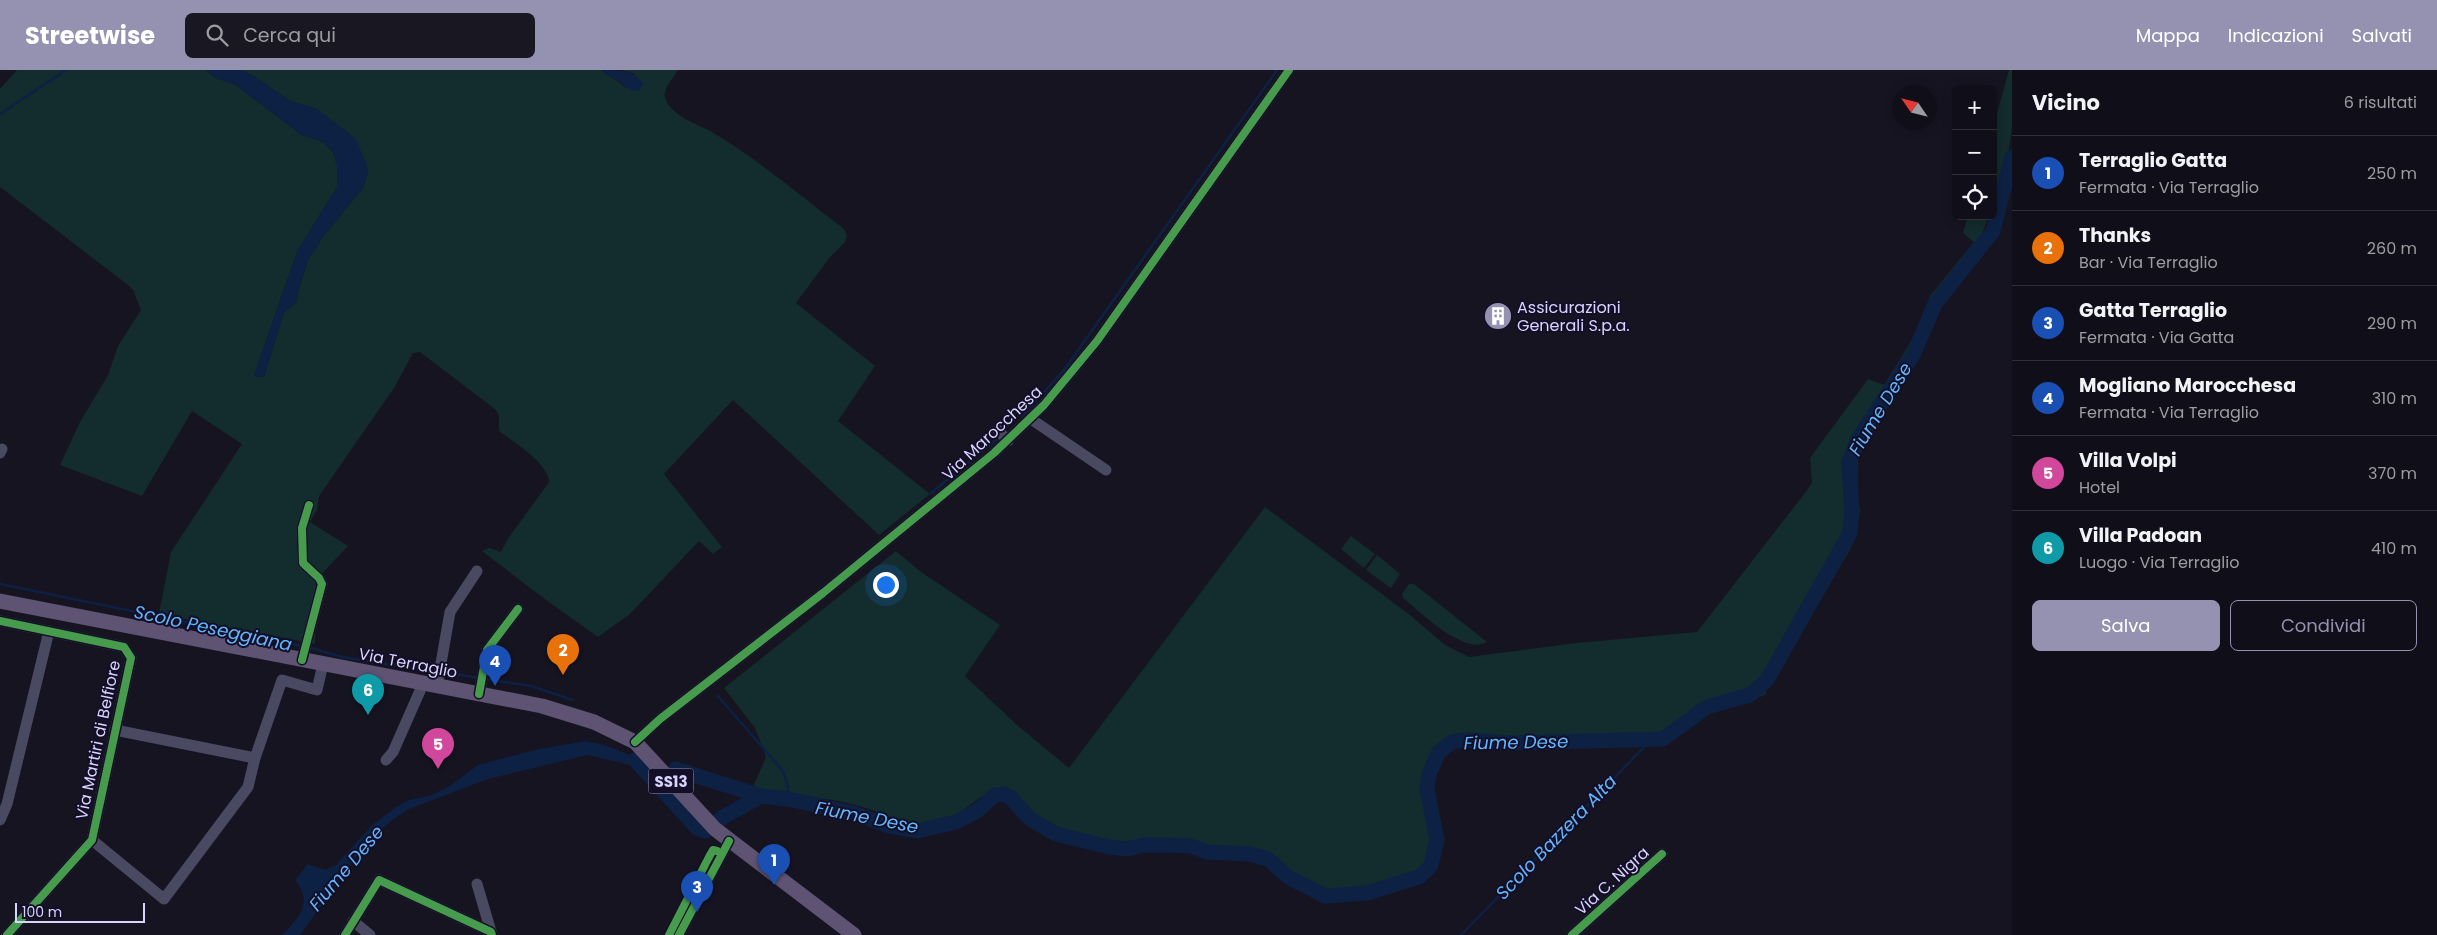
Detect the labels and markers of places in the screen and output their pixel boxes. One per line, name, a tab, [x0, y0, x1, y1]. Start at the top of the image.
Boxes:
place label: Assicurazioni Generali S.p.a.	[1517, 296, 1630, 337]
building icon: Assicurazioni Generali S.p.a.	[1483, 301, 1513, 331]
pin: 2	[547, 634, 579, 675]
pin: 4	[479, 645, 511, 686]
pin: 6	[352, 674, 384, 715]
pin: 5	[422, 728, 454, 769]
pin: 1	[758, 844, 790, 885]
pin: 3	[681, 871, 713, 912]

